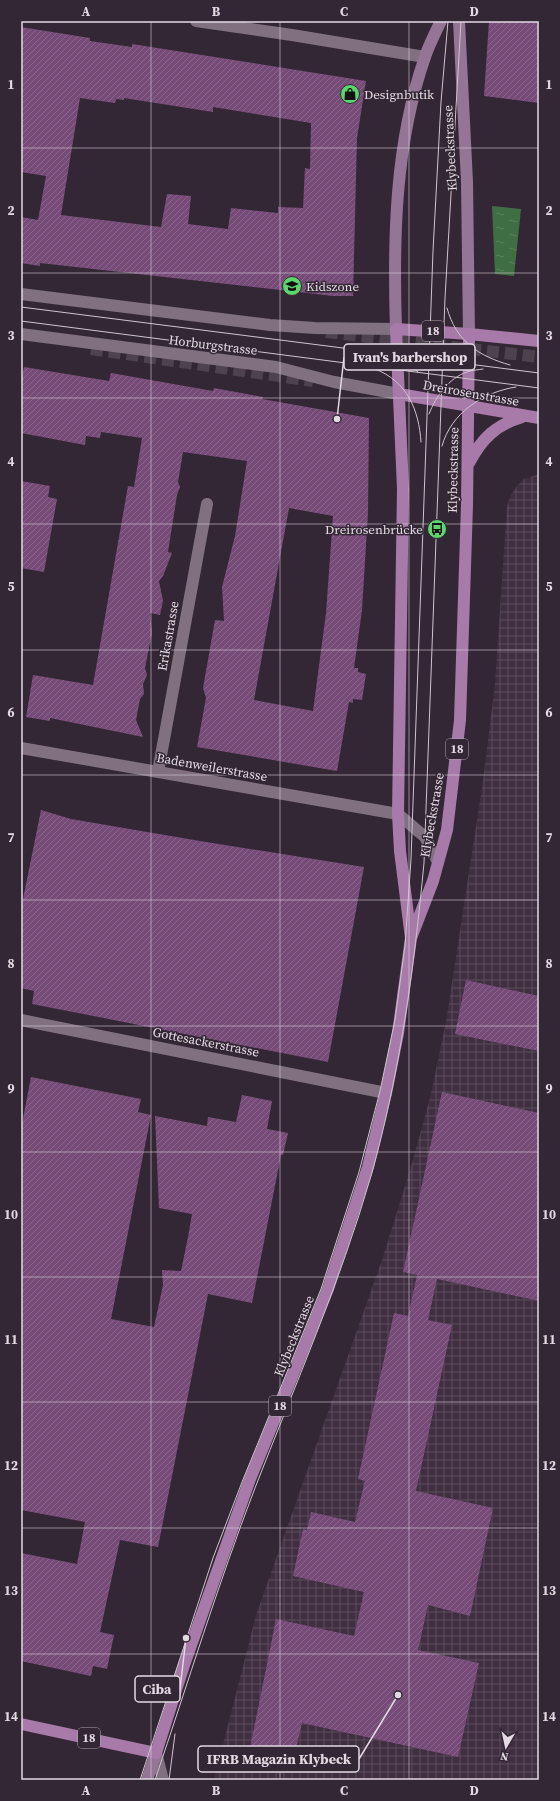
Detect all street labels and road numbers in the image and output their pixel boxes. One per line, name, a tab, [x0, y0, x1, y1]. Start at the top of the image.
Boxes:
street label: Klybeckstrasse	[439, 104, 461, 191]
road number: 18	[422, 321, 444, 341]
street label: Horburgstrasse	[168, 331, 259, 359]
street label: Dreirosenstrasse	[422, 376, 521, 410]
street label: Klybeckstrasse	[444, 427, 462, 513]
street label: Erikastrasse	[153, 599, 183, 672]
road number: 18	[446, 739, 468, 759]
street label: Badenweilerstrasse	[155, 749, 269, 785]
street label: Klybeckstrasse	[416, 771, 448, 859]
street label: Gottesackerstrasse	[151, 1023, 261, 1061]
street label: Klybeckstrasse	[270, 1293, 318, 1379]
road number: 18	[269, 1396, 291, 1416]
road number: 18	[78, 1728, 100, 1748]

